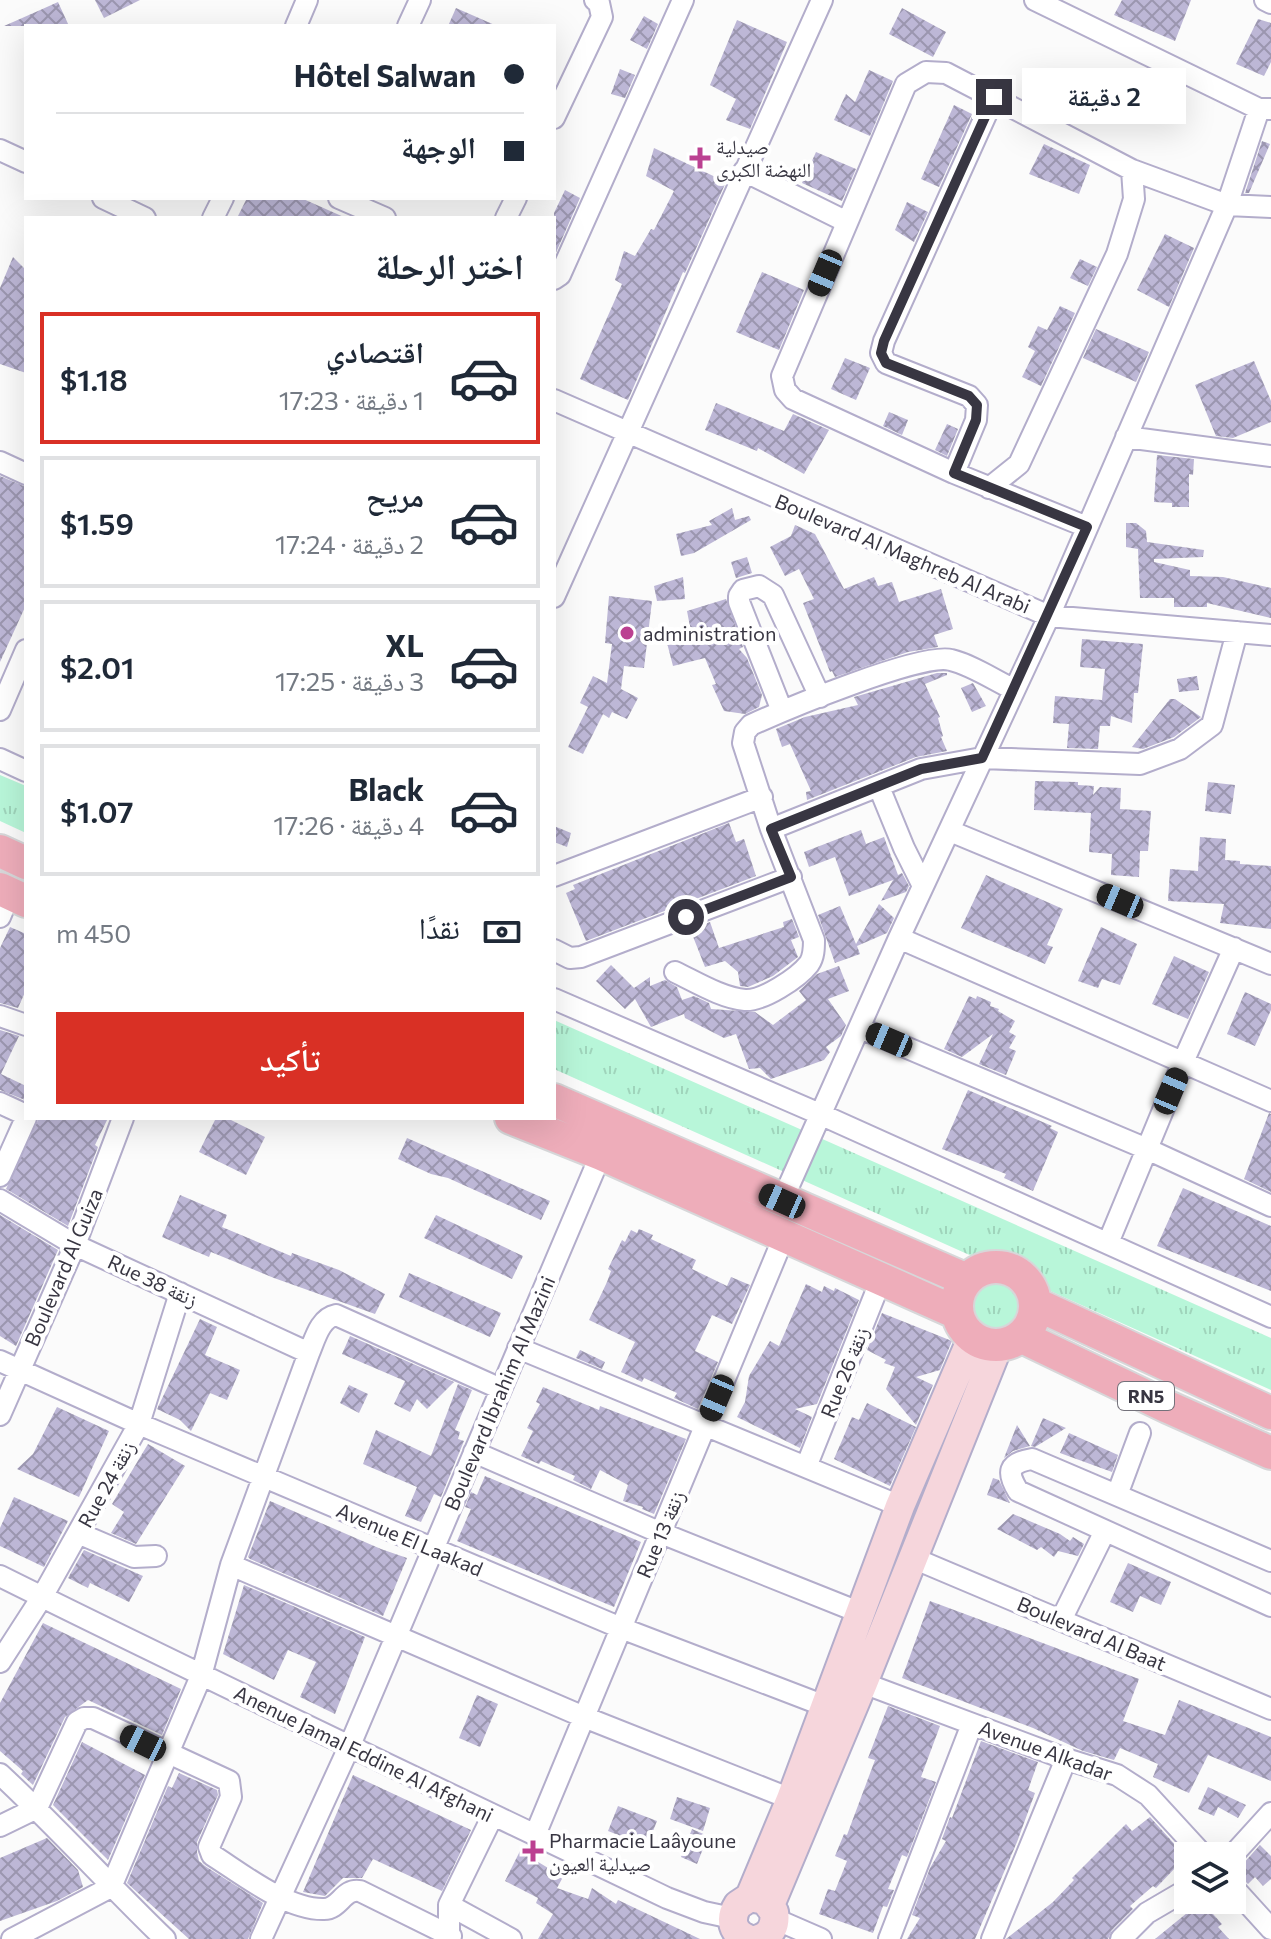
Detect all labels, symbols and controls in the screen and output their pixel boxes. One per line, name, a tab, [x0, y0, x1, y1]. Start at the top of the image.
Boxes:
text: Hôtel Salwan	[294, 56, 476, 93]
callout: 2 دقيقة	[1022, 69, 1186, 125]
route end	[976, 79, 1012, 115]
text: 2 دقيقة	[1067, 80, 1141, 111]
text: الوجهة	[401, 127, 476, 164]
place label: صيدلية النهضة الكبرى	[716, 134, 811, 182]
marker: صيدلية النهضة الكبرى	[691, 149, 709, 167]
text: اختر الرحلة	[375, 242, 524, 286]
car	[805, 246, 845, 300]
text: اقتصادي	[326, 332, 424, 369]
icon: car	[448, 342, 520, 414]
text: $1.18	[60, 360, 128, 397]
text: 1 دقيقة · 17:23	[279, 384, 424, 415]
text: مريح	[366, 476, 424, 513]
icon: car	[448, 486, 520, 558]
street label: Boulevard Al Maghreb Al Arabi	[772, 488, 1034, 618]
text: $1.59	[60, 504, 134, 541]
text: 2 دقيقة · 17:24	[275, 528, 424, 559]
place label: administration	[643, 621, 776, 645]
marker: administration	[618, 624, 636, 642]
text: XL	[385, 626, 424, 663]
icon: car	[448, 630, 520, 702]
text: $2.01	[60, 648, 134, 685]
text: 3 دقيقة · 17:25	[275, 665, 424, 696]
text: Black	[348, 770, 424, 807]
icon: car	[448, 774, 520, 846]
text: $1.07	[60, 792, 134, 829]
text: 4 دقيقة · 17:26	[273, 809, 424, 840]
car	[1093, 881, 1147, 921]
route start	[668, 899, 704, 935]
text: نقدًا	[419, 908, 460, 945]
icon: cash	[480, 910, 524, 954]
text: 450 m	[56, 917, 131, 948]
button: تأكيد	[56, 1012, 524, 1104]
car	[862, 1020, 916, 1060]
car	[1151, 1064, 1191, 1118]
car	[755, 1180, 809, 1222]
street label: Boulevard Al Guiza	[19, 1185, 107, 1349]
street label: Rue 38 زنقة	[104, 1249, 202, 1311]
street label: Boulevard Ibrahim Al Mazini	[439, 1272, 559, 1514]
street label: Rue 26 زنقة	[815, 1323, 873, 1421]
car	[697, 1371, 737, 1425]
road number: RN5	[1118, 1382, 1174, 1410]
street label: Rue 24 زنقة	[72, 1436, 140, 1532]
street label: Rue 13 زنقة	[631, 1487, 689, 1581]
street label: Avenue El Laakad	[333, 1497, 487, 1581]
street label: Boulevard Al Baat	[1014, 1591, 1170, 1675]
street label: Anenue Jamal Eddine Al Afghani	[231, 1680, 497, 1826]
street label: Avenue Alkadar	[976, 1715, 1116, 1785]
car	[116, 1722, 170, 1764]
place label: Pharmacie Laâyoune صيدلية العيون	[549, 1828, 736, 1876]
marker: Pharmacie Laâyoune صيدلية العيون	[524, 1842, 542, 1860]
map controls	[1174, 1842, 1246, 1914]
button: layers	[1174, 1842, 1246, 1914]

